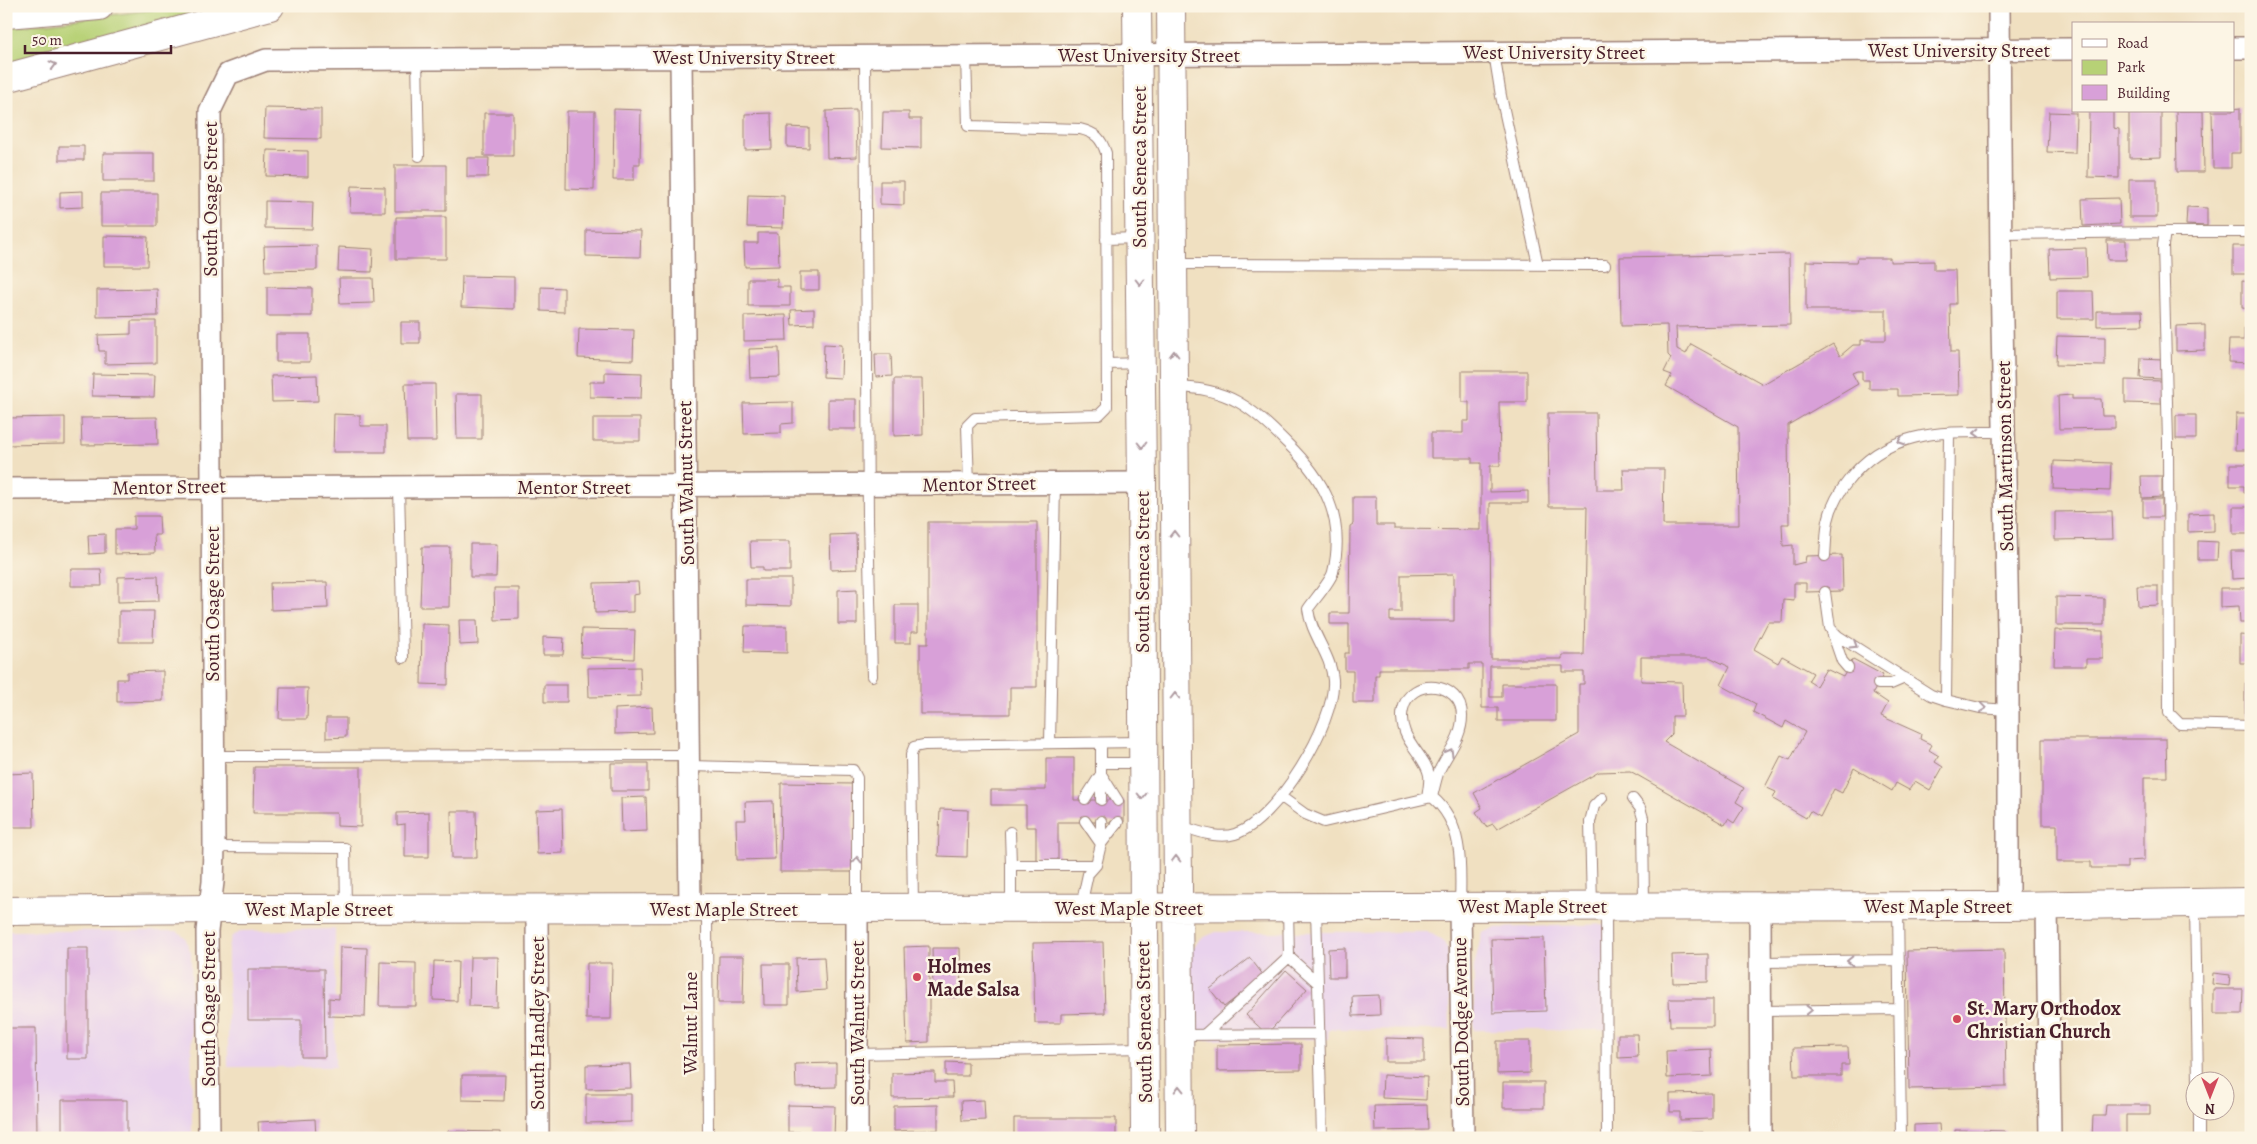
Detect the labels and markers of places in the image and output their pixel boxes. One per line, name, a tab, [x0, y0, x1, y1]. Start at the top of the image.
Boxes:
place label: Holmes Made Salsa	[927, 953, 1020, 1003]
marker: Holmes Made Salsa	[911, 971, 923, 983]
place label: St. Mary Orthodox Christian Church	[1967, 995, 2121, 1045]
marker: St. Mary Orthodox Christian Church	[1951, 1013, 1963, 1025]

